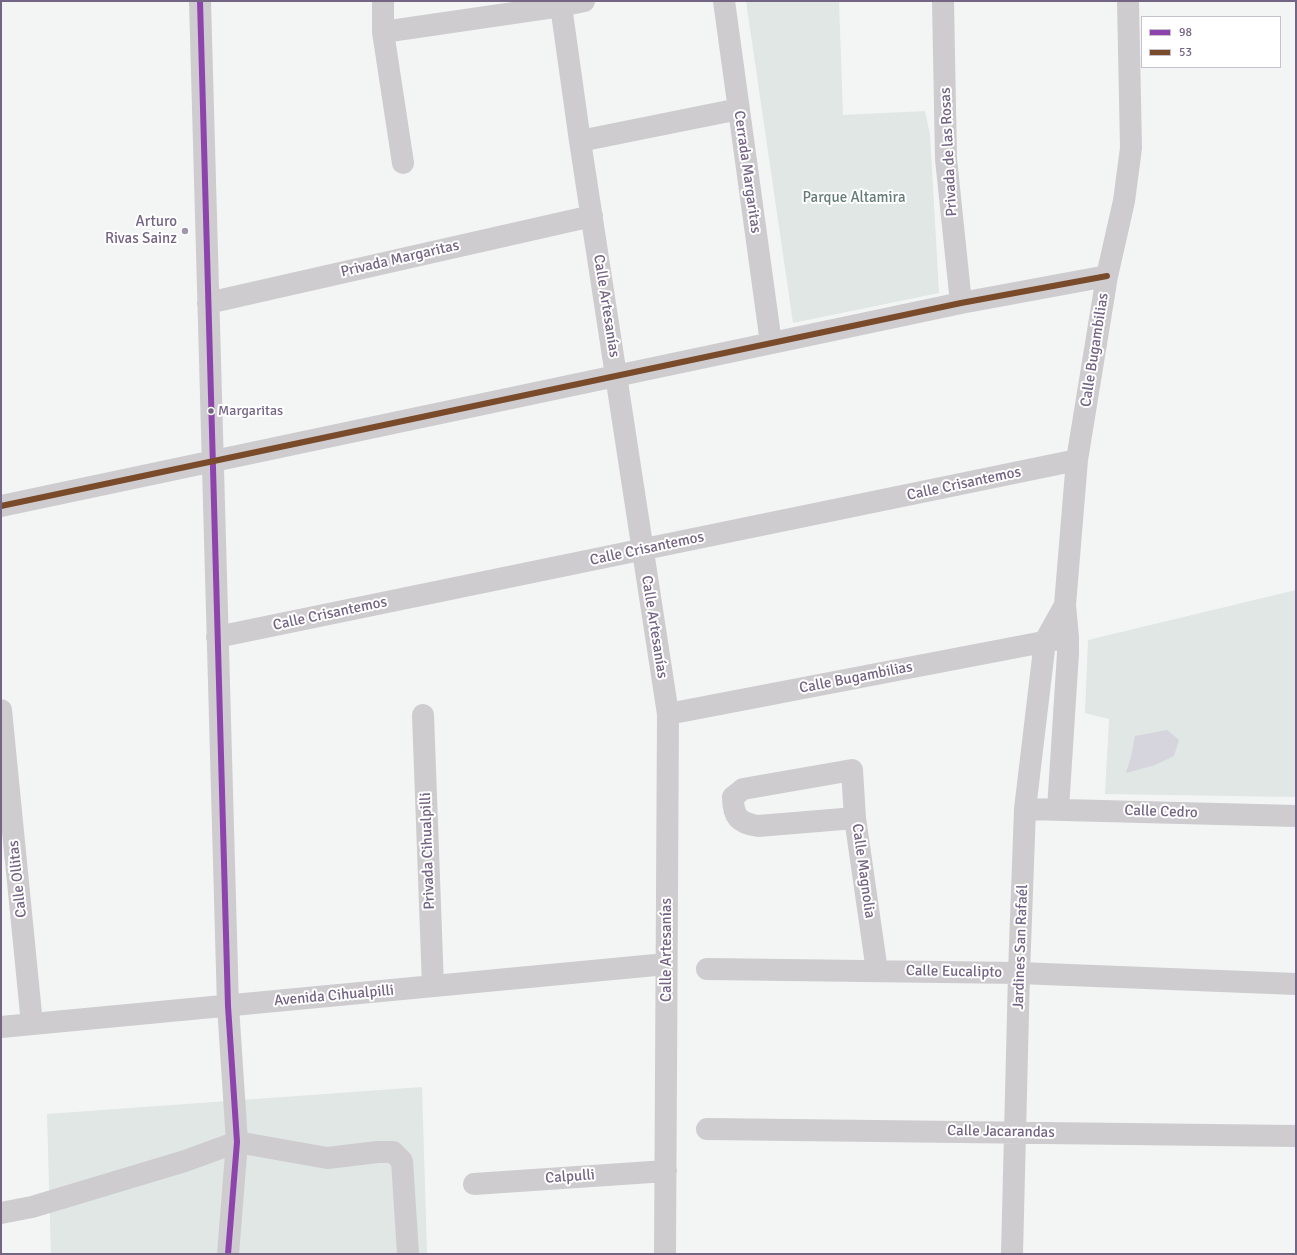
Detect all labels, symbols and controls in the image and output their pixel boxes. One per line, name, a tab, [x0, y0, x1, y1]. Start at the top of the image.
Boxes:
legend	[1141, 16, 1281, 68]
text: 98	[1179, 25, 1192, 40]
text: 53	[1179, 45, 1192, 60]
street label: Privada de las Rosas	[937, 87, 961, 217]
street label: Cerrada Margaritas	[729, 110, 765, 234]
park label: Parque Altamira	[802, 189, 906, 207]
place label: Arturo Rivas Sainz	[105, 213, 177, 248]
marker: Arturo Rivas Sainz	[180, 226, 190, 236]
street label: Privada Margaritas	[339, 237, 461, 281]
street label: Calle Artesanías	[589, 253, 623, 359]
street label: Calle Bugambilias	[1077, 292, 1113, 408]
place label: Margaritas	[218, 403, 283, 419]
marker: Margaritas	[206, 406, 216, 416]
street label: Calle Crisantemos	[905, 463, 1023, 505]
street label: Calle Crisantemos	[588, 528, 706, 570]
street label: Calle Artesanías	[637, 574, 671, 680]
street label: Calle Crisantemos	[271, 593, 389, 635]
street label: Calle Bugambilias	[798, 658, 914, 698]
street label: Privada Cihualpilli	[417, 792, 439, 910]
street label: Calle Cedro	[1124, 802, 1198, 822]
street label: Calle Magnolia	[847, 822, 879, 920]
street label: Calle Ollitas	[5, 839, 31, 919]
street label: Jardines San Rafaél	[1010, 884, 1032, 1010]
street label: Calle Artesanías	[658, 898, 676, 1002]
street label: Calle Eucalipto	[906, 962, 1002, 982]
street label: Avenida Cihualpilli	[273, 982, 395, 1010]
street label: Calle Jacarandas	[947, 1122, 1055, 1142]
street label: Calpulli	[545, 1166, 595, 1188]

